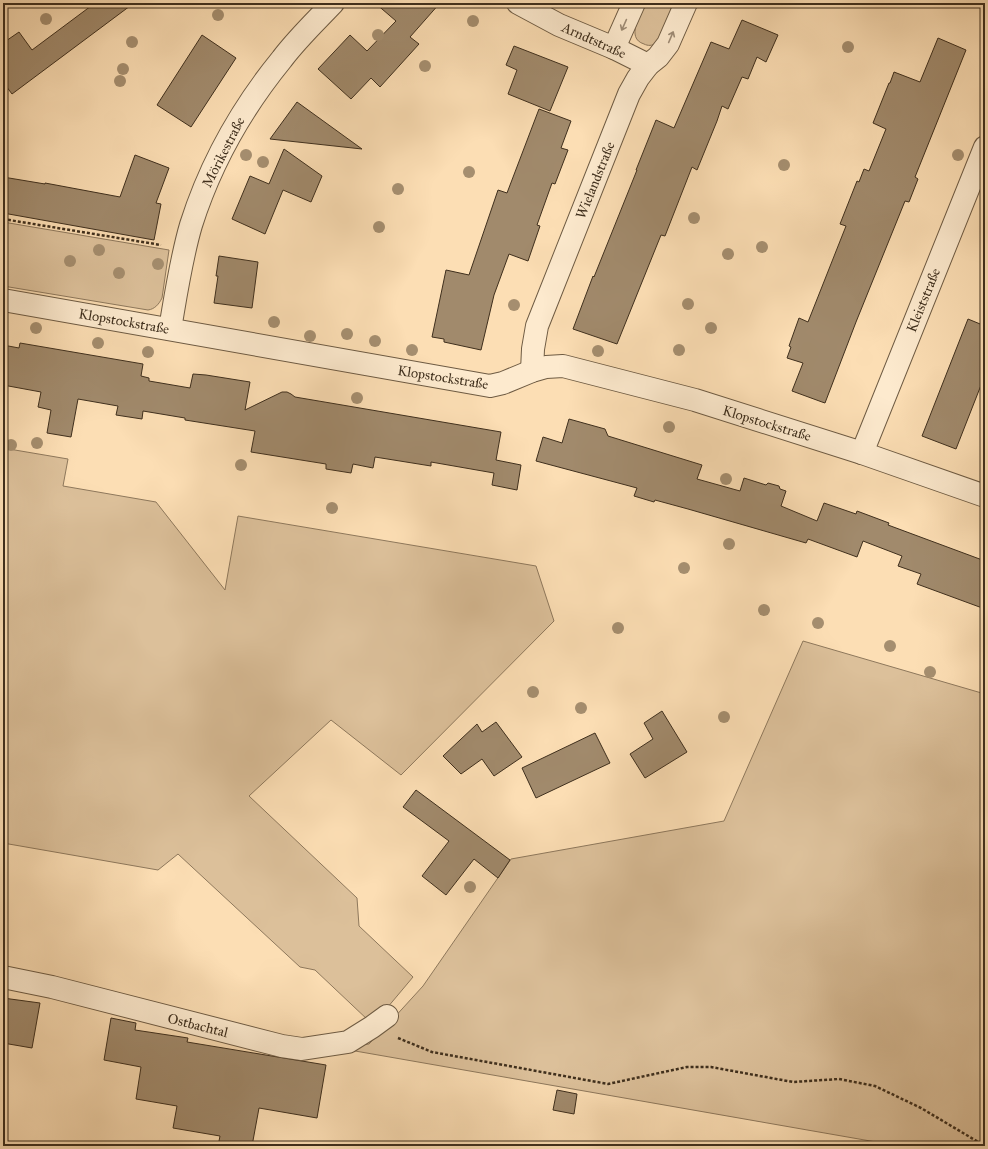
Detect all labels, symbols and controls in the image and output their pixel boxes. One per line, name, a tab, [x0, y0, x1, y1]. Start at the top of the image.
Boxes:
street label: Arndtstraße	[558, 18, 629, 62]
one-way arrow	[620, 19, 627, 31]
one-way arrow	[668, 31, 676, 43]
street label: Mörikestraße	[198, 114, 249, 190]
street label: Wielandstraße	[572, 139, 619, 221]
street label: Kleiststraße	[903, 265, 944, 335]
street label: Klopstockstraße	[77, 305, 171, 338]
street label: Klopstockstraße	[396, 362, 490, 393]
street label: Klopstockstraße	[720, 402, 813, 445]
street label: Ostbachtal	[166, 1010, 230, 1041]

